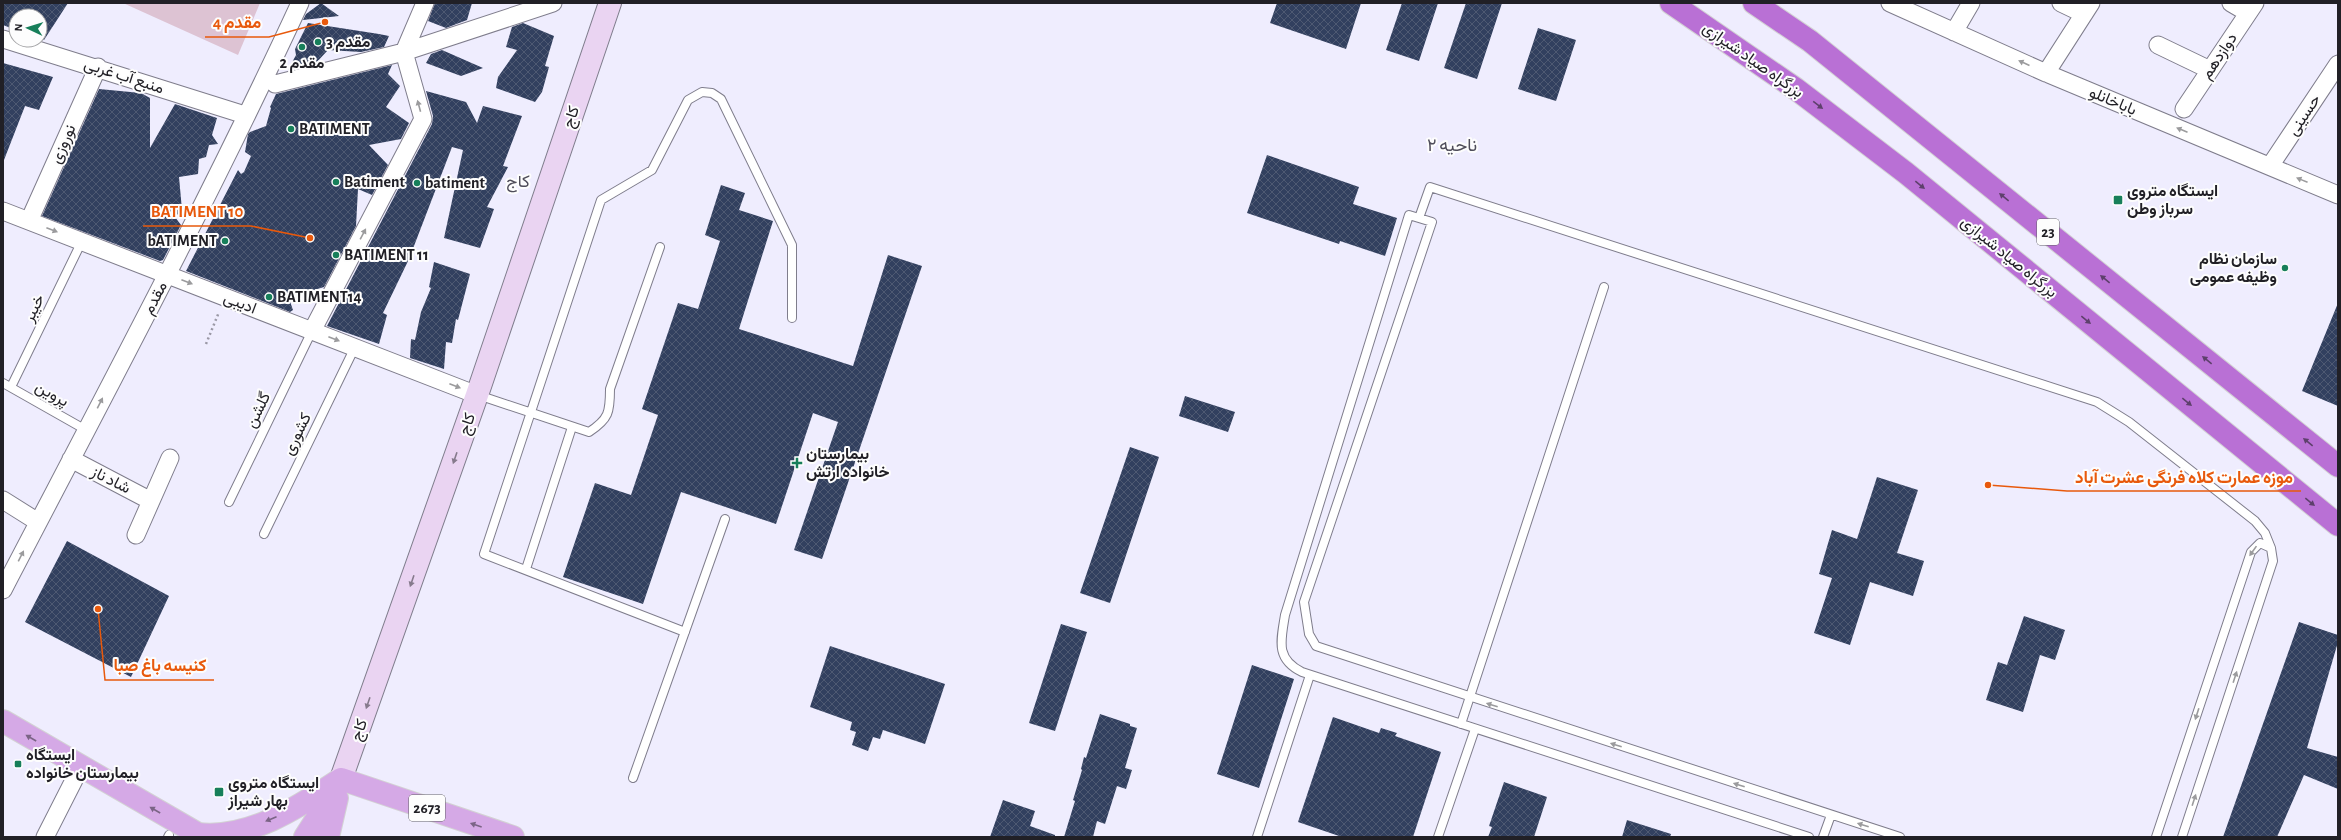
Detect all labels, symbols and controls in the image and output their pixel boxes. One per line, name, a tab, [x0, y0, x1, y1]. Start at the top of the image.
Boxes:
north arrow	[8, 8, 48, 48]
callout: 4 مقدم	[205, 8, 269, 37]
text: 4 مقدم	[213, 14, 261, 33]
street label: بزرگراه صیاد شیرازی	[1699, 19, 1806, 102]
text: N	[13, 23, 24, 32]
street label: دوازدهم	[2198, 30, 2242, 83]
place label: 3 مقدم	[326, 34, 371, 52]
marker: 3 مقدم	[313, 37, 323, 47]
marker: مقدم 2	[297, 42, 307, 52]
place label: مقدم 2	[279, 55, 325, 73]
street label: منبع آب غربی	[81, 56, 166, 99]
one-way arrow	[2018, 60, 2029, 66]
street label: باباخانلو	[2086, 84, 2139, 120]
street label: حسینی	[2285, 91, 2325, 140]
one-way arrow	[416, 99, 422, 111]
one-way arrow	[1812, 101, 1823, 109]
street label: کاج	[560, 104, 585, 131]
place label: BATIMENT	[299, 121, 370, 137]
street label: نوروزی	[47, 122, 80, 167]
marker: BATIMENT	[286, 124, 296, 134]
one-way arrow	[2175, 126, 2187, 132]
district label: ناحیه ۲	[1427, 137, 1477, 155]
district label: کاج	[506, 173, 530, 193]
place label: Batiment	[344, 174, 405, 190]
place label: batiment	[425, 175, 486, 191]
one-way arrow	[2295, 176, 2307, 182]
marker: Batiment	[331, 177, 341, 187]
marker: batiment	[412, 178, 422, 188]
one-way arrow	[1915, 180, 1926, 189]
place label: ایستگاه متروی سرباز وطن	[2127, 182, 2218, 219]
one-way arrow	[1998, 193, 2009, 202]
marker: ایستگاه متروی سرباز وطن	[2112, 194, 2124, 206]
callout: BATIMENT 10	[143, 197, 251, 226]
text: BATIMENT 10	[151, 203, 243, 220]
street label: بزرگراه صیاد شیرازی	[1957, 213, 2060, 302]
road number: 23	[2037, 219, 2059, 245]
one-way arrow	[47, 227, 59, 233]
one-way arrow	[359, 228, 366, 240]
place label: bATIMENT	[147, 233, 217, 249]
marker: bATIMENT	[220, 236, 230, 246]
place label: BATIMENT 11	[344, 247, 429, 263]
marker: BATIMENT 11	[331, 250, 341, 260]
place label: سازمان نظام وظیفه عمومی	[2190, 251, 2277, 287]
marker: سازمان نظام وظیفه عمومی	[2280, 263, 2290, 273]
one-way arrow	[2100, 274, 2111, 283]
street label: مقدم	[140, 279, 172, 318]
one-way arrow	[181, 279, 193, 285]
street label: ادیبی	[221, 289, 259, 318]
place label: BATIMENT14	[277, 289, 362, 305]
street label: خیبر	[20, 292, 49, 326]
marker: BATIMENT14	[264, 292, 274, 302]
one-way arrow	[2081, 316, 2092, 324]
one-way arrow	[328, 337, 340, 343]
one-way arrow	[2201, 356, 2212, 364]
street label: پروین	[31, 378, 71, 412]
one-way arrow	[450, 384, 462, 390]
street label: گلشن	[243, 390, 275, 431]
one-way arrow	[97, 397, 104, 409]
one-way arrow	[2182, 398, 2193, 407]
street label: کشوری	[280, 410, 316, 458]
street label: کاج	[456, 411, 481, 438]
one-way arrow	[2302, 437, 2313, 446]
place label: بیمارستان خانواده ارتش	[806, 446, 890, 482]
one-way arrow	[452, 452, 458, 464]
marker: بیمارستان خانواده ارتش	[791, 457, 803, 469]
callout: موزه عمارت کلاه فرنگی عشرت آباد	[2067, 462, 2301, 491]
street label: شاد ناز	[87, 463, 133, 498]
text: موزه عمارت کلاه فرنگی عشرت آباد	[2075, 468, 2293, 488]
one-way arrow	[2304, 498, 2315, 506]
one-way arrow	[2249, 546, 2257, 557]
one-way arrow	[18, 550, 24, 561]
one-way arrow	[408, 575, 414, 587]
callout: کنیسه باغ صبا	[105, 651, 214, 680]
text: کنیسه باغ صبا	[113, 657, 207, 677]
one-way arrow	[2232, 670, 2238, 682]
one-way arrow	[365, 698, 371, 710]
one-way arrow	[1486, 701, 1498, 707]
one-way arrow	[2194, 708, 2200, 720]
street label: کاج	[348, 717, 373, 744]
one-way arrow	[25, 734, 37, 741]
one-way arrow	[1609, 742, 1621, 748]
place label: ایستگاه بیمارستان خانواده	[26, 746, 139, 783]
marker: ایستگاه بیمارستان خانواده	[13, 759, 23, 769]
place label: ایستگاه متروی بهار شیراز	[227, 774, 319, 811]
one-way arrow	[1733, 782, 1745, 788]
marker: ایستگاه متروی بهار شیراز	[213, 786, 225, 798]
one-way arrow	[2192, 794, 2198, 806]
road number: 2673	[409, 795, 445, 821]
one-way arrow	[150, 806, 160, 814]
one-way arrow	[264, 816, 276, 822]
one-way arrow	[469, 821, 481, 827]
one-way arrow	[1857, 822, 1869, 828]

